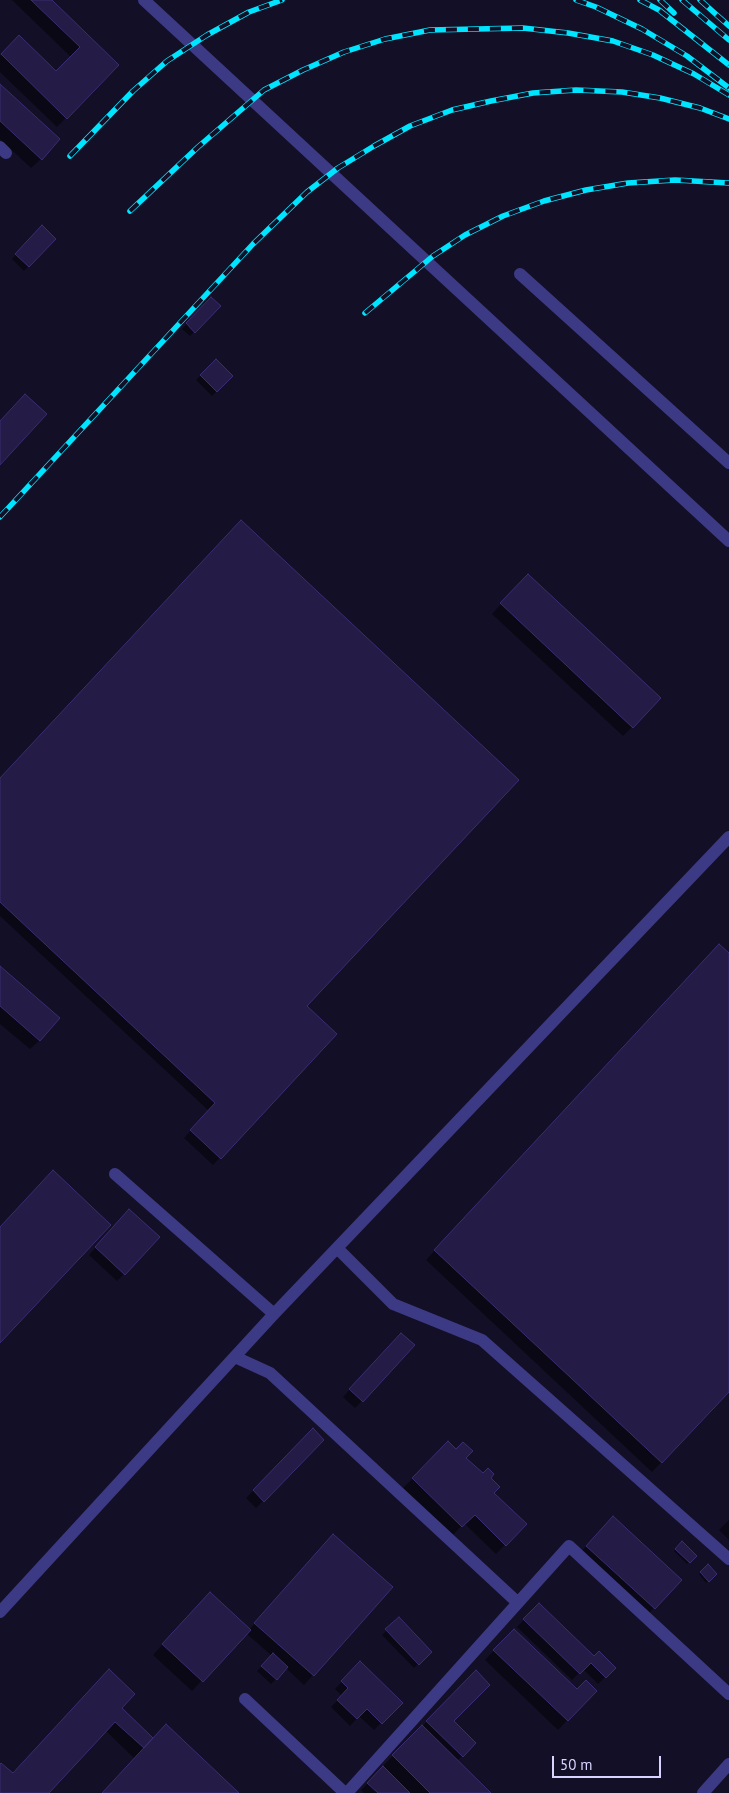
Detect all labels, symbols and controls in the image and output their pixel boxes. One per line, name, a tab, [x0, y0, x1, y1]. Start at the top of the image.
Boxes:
scale bar	[554, 1746, 663, 1778]
text: 50 m	[560, 1755, 593, 1774]

